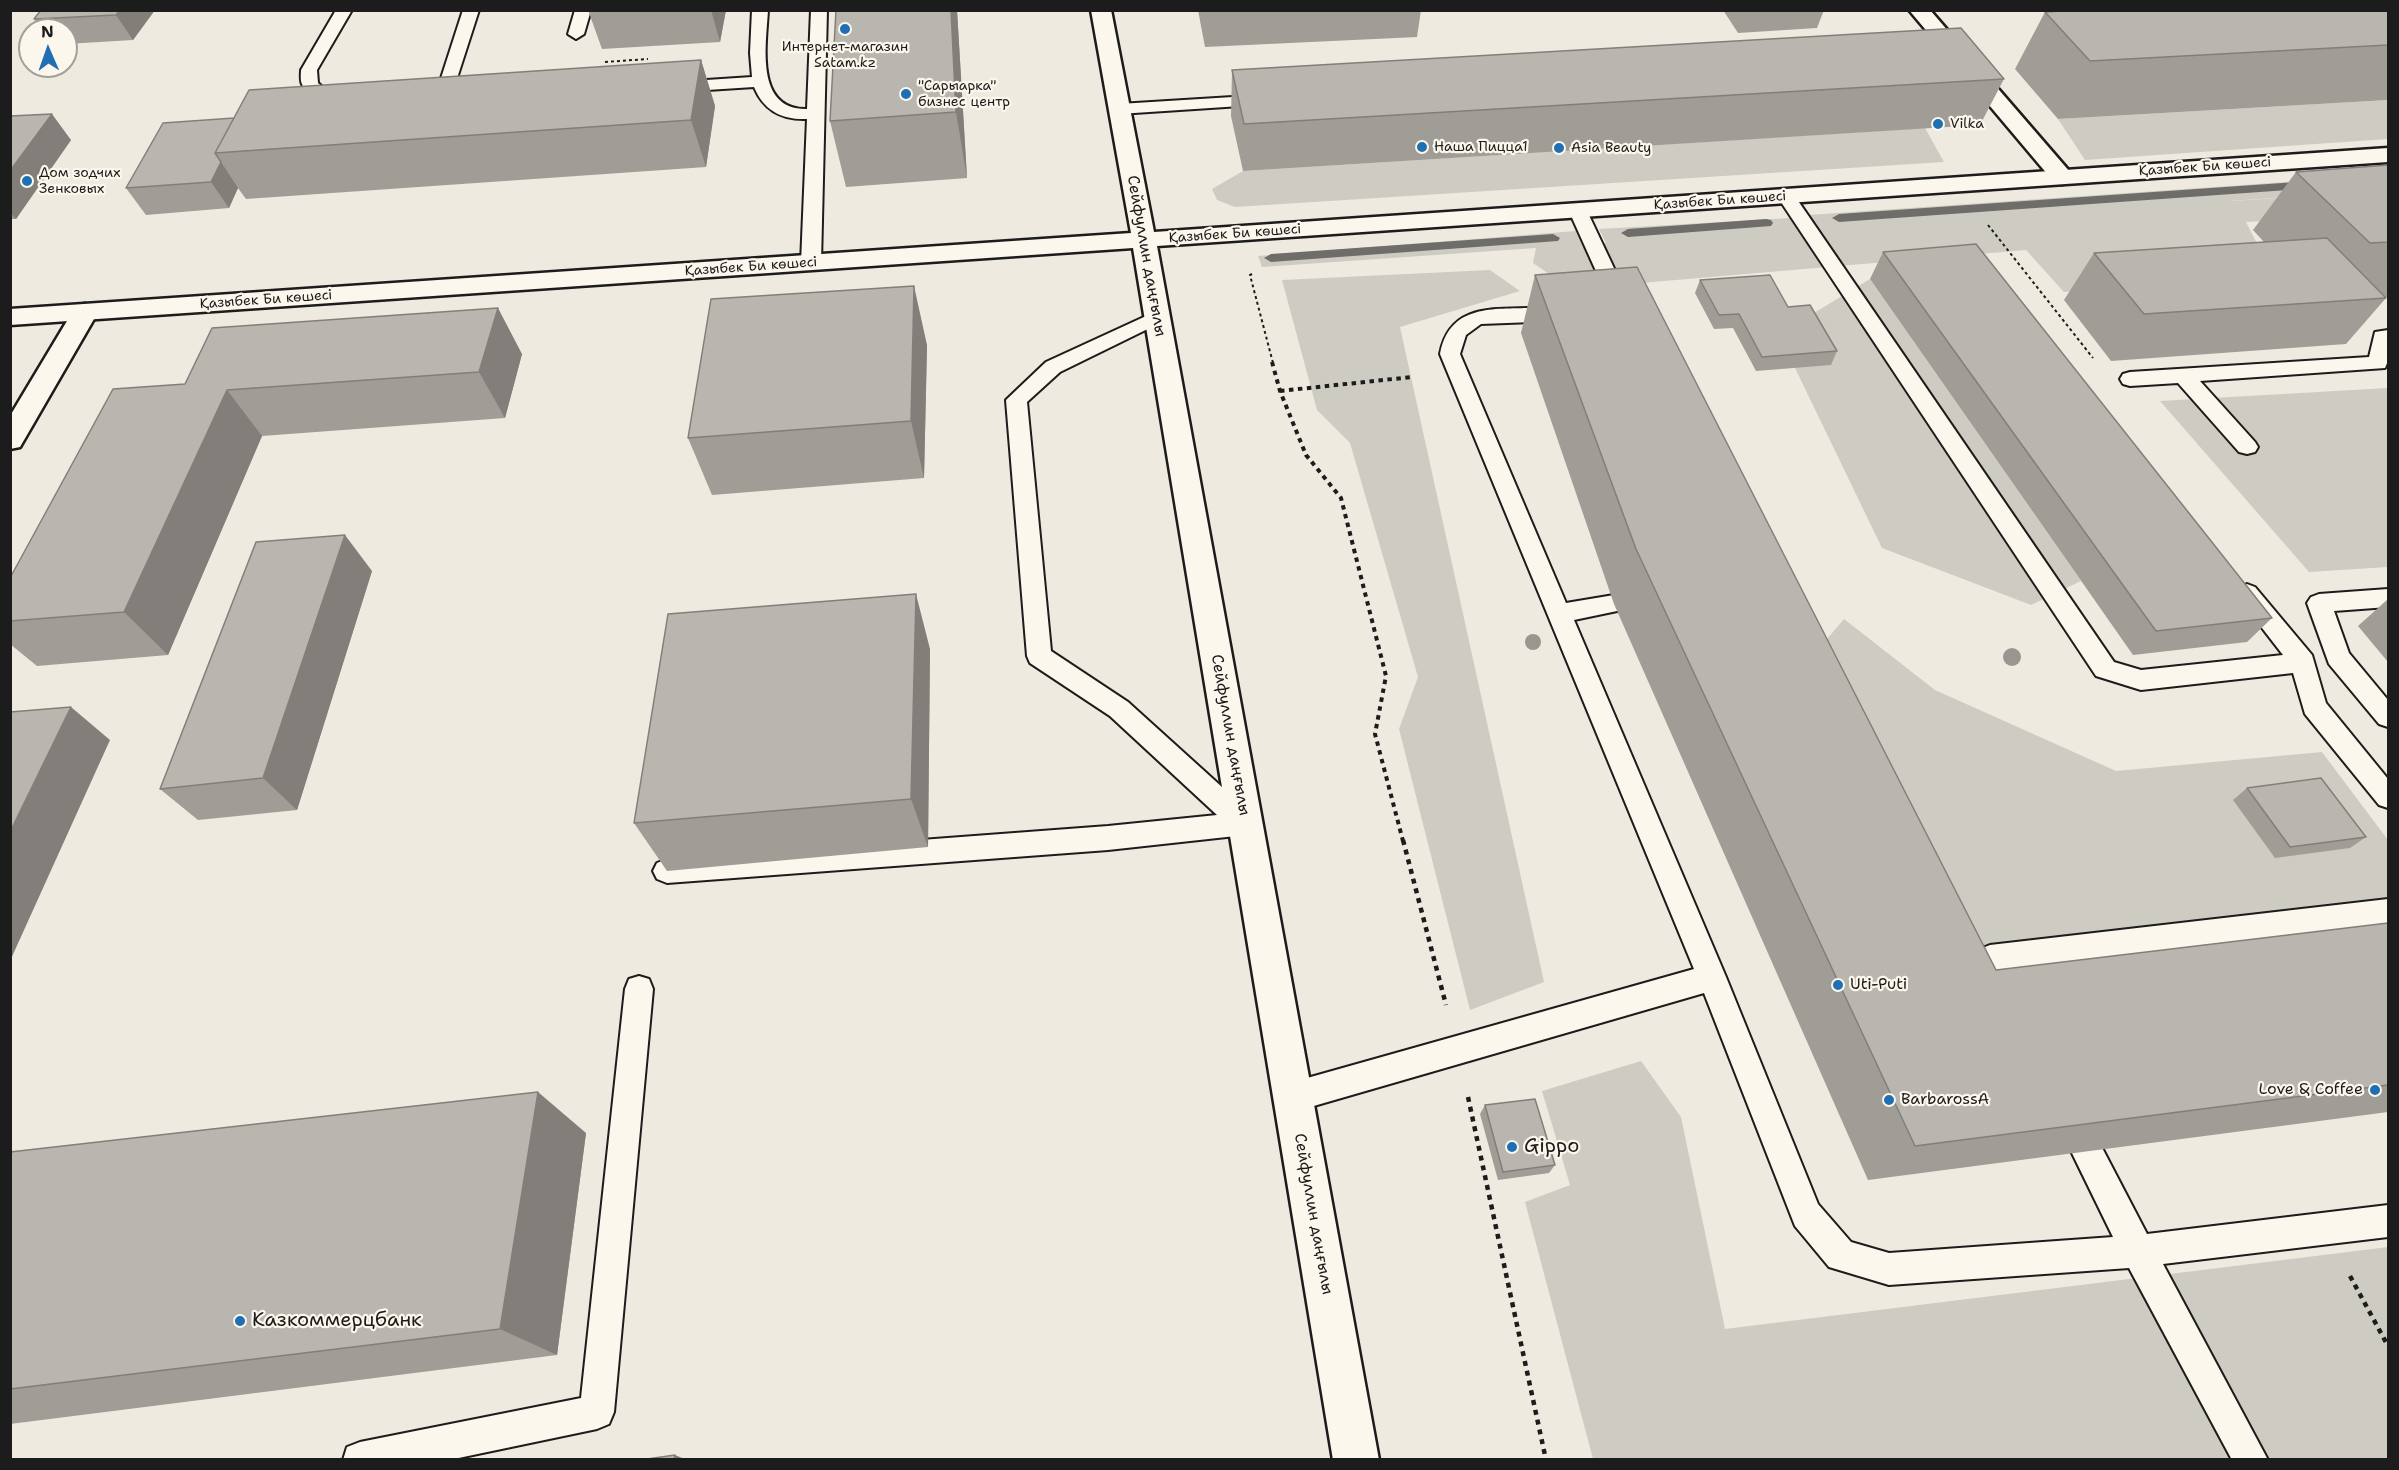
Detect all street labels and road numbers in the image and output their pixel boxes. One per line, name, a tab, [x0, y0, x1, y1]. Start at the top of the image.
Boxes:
street label: Қазыбек Би көшесі	[2138, 154, 2272, 180]
street label: Сейфуллин даңғылы	[1122, 174, 1170, 338]
street label: Қазыбек Би көшесі	[1653, 188, 1787, 214]
street label: Қазыбек Би көшесі	[1168, 221, 1302, 247]
street label: Қазыбек Би көшесі	[684, 254, 818, 280]
street label: Қазыбек Би көшесі	[199, 287, 333, 313]
street label: Сейфуллин даңғылы	[1206, 653, 1254, 817]
street label: Сейфуллин даңғылы	[1289, 1132, 1337, 1296]

